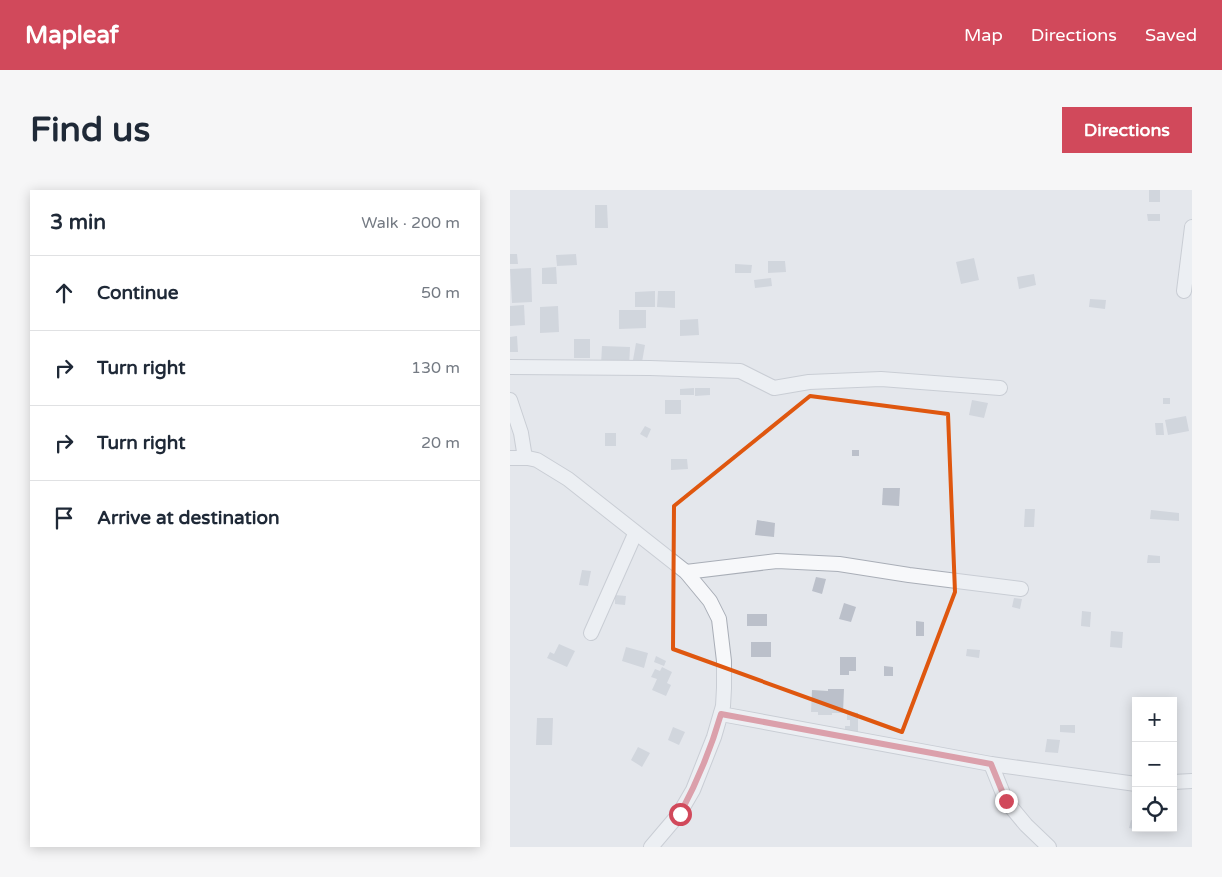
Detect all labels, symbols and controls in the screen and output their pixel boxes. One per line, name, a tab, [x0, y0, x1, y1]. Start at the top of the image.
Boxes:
text: Mapleaf	[25, 21, 119, 50]
text: Map	[964, 24, 1003, 46]
text: Directions	[1031, 24, 1117, 46]
text: Saved	[1145, 24, 1197, 46]
button: Directions	[1062, 107, 1192, 153]
text: Find us	[30, 109, 150, 151]
text: 3 min	[50, 210, 106, 235]
text: Walk · 200 m	[361, 213, 460, 233]
icon: ahead	[50, 279, 78, 307]
text: Continue	[97, 282, 179, 304]
text: 50 m	[421, 283, 460, 303]
icon: right	[50, 354, 78, 382]
text: Turn right	[97, 357, 185, 379]
text: 130 m	[411, 358, 460, 378]
icon: right	[50, 429, 78, 457]
text: Turn right	[97, 432, 185, 454]
text: 20 m	[421, 433, 460, 453]
icon: arrive	[50, 504, 78, 532]
text: Arrive at destination	[97, 507, 280, 529]
map controls	[1132, 697, 1177, 832]
button: +	[1132, 697, 1177, 742]
button: −	[1132, 742, 1177, 787]
button: locate	[1132, 787, 1177, 832]
route end	[995, 790, 1018, 813]
route start	[669, 803, 692, 826]

